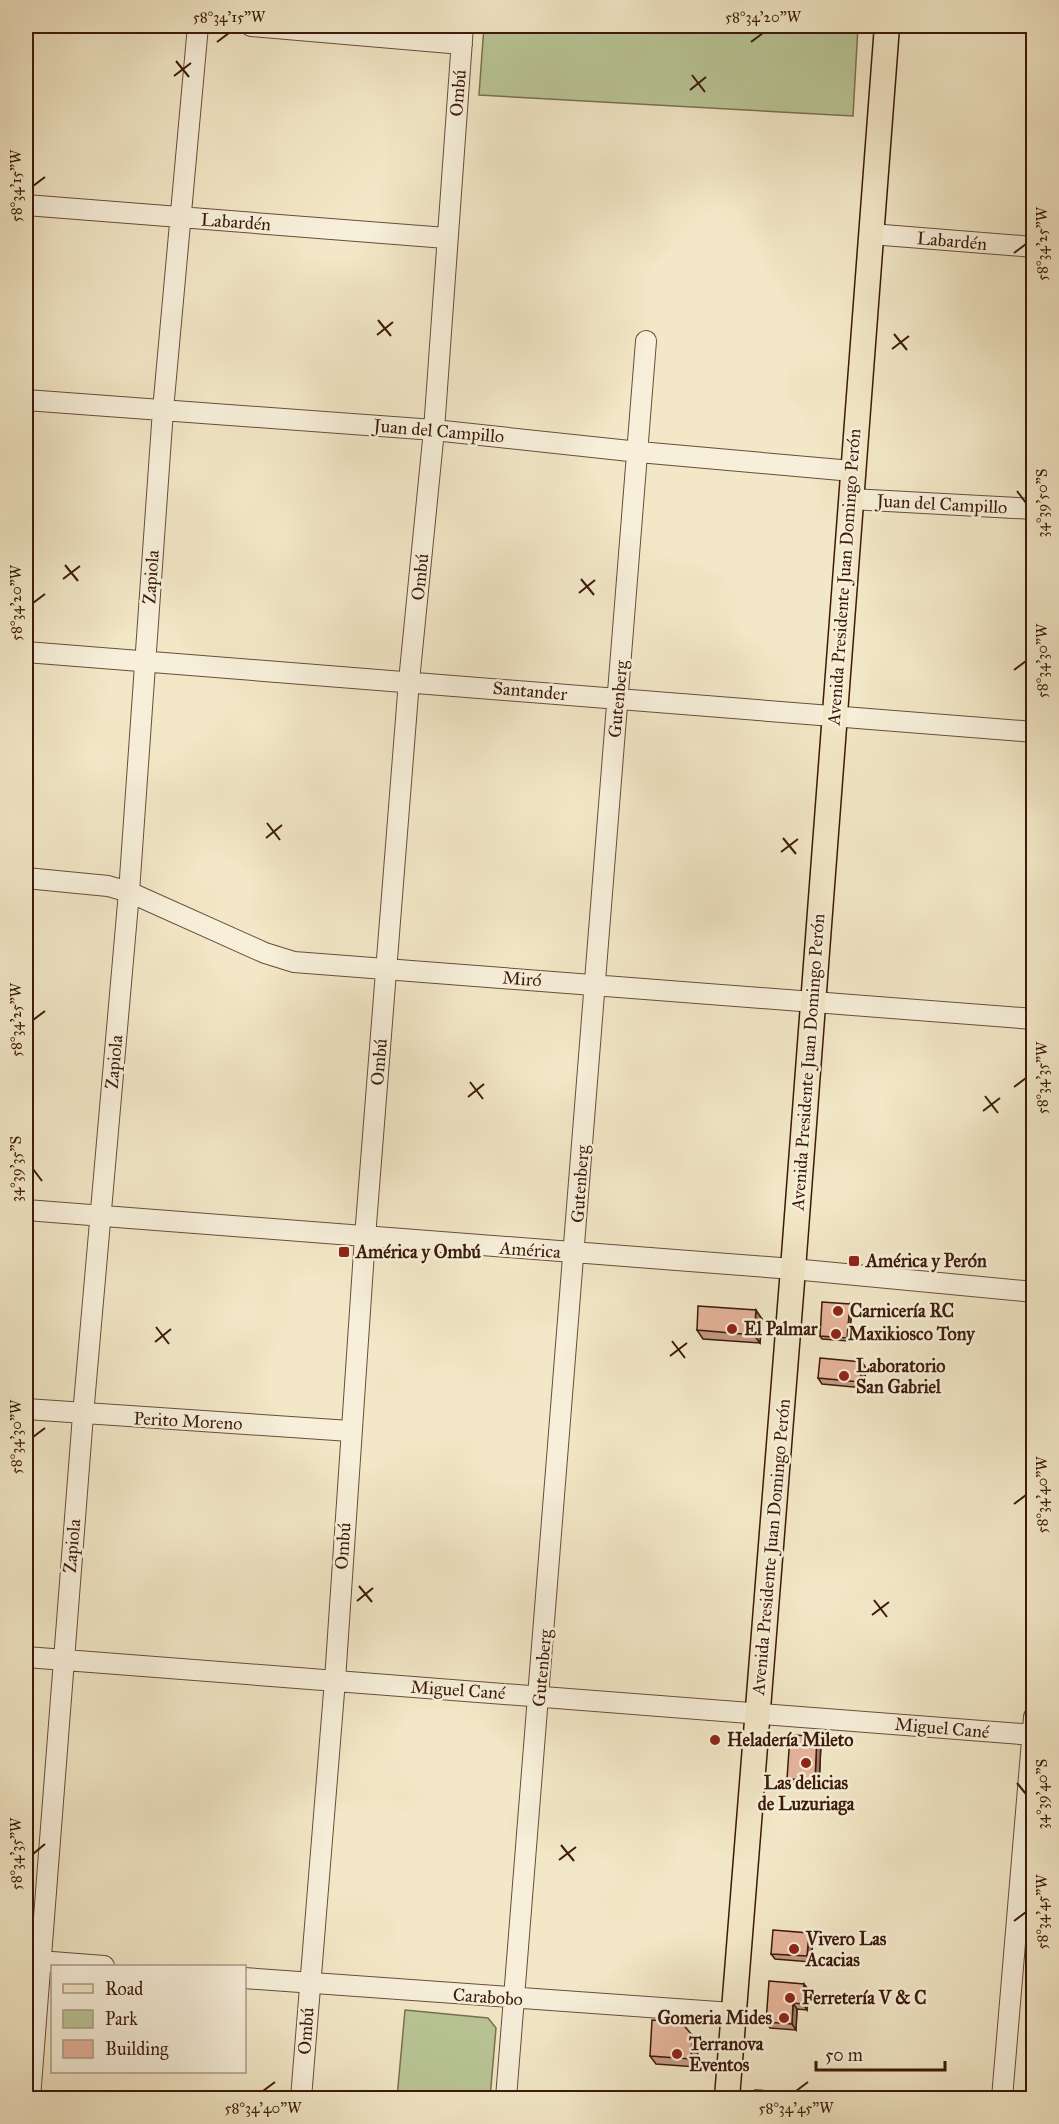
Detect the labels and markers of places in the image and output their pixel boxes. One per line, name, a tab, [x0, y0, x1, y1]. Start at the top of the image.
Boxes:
place label: América y Ombú	[355, 1241, 481, 1264]
marker: América y Ombú	[337, 1245, 351, 1259]
place label: América y Perón	[865, 1250, 987, 1273]
marker: América y Perón	[847, 1254, 861, 1268]
place label: Carnicería RC	[850, 1300, 954, 1322]
marker: Carnicería RC	[831, 1304, 845, 1318]
place label: El Palmar	[744, 1318, 819, 1340]
marker: El Palmar	[725, 1322, 739, 1336]
place label: Maxikiosco Tony	[848, 1323, 976, 1346]
marker: Maxikiosco Tony	[829, 1327, 843, 1341]
place label: Laboratorio San Gabriel	[856, 1355, 945, 1398]
marker: Laboratorio San Gabriel	[837, 1369, 851, 1383]
place label: Heladería Mileto	[727, 1729, 853, 1751]
marker: Heladería Mileto	[708, 1733, 722, 1747]
marker: Las delicias de Luzuriaga	[799, 1756, 813, 1770]
place label: Las delicias de Luzuriaga	[758, 1772, 855, 1816]
place label: Vivero Las Acacias	[805, 1928, 887, 1971]
marker: Vivero Las Acacias	[787, 1942, 801, 1956]
place label: Ferretería V & C	[802, 1987, 927, 2009]
marker: Ferretería V & C	[783, 1991, 797, 2005]
place label: Gomeria Mides	[657, 2007, 772, 2029]
marker: Gomeria Mides	[777, 2011, 791, 2025]
place label: Terranova Eventos	[688, 2033, 764, 2076]
marker: Terranova Eventos	[670, 2047, 684, 2061]

